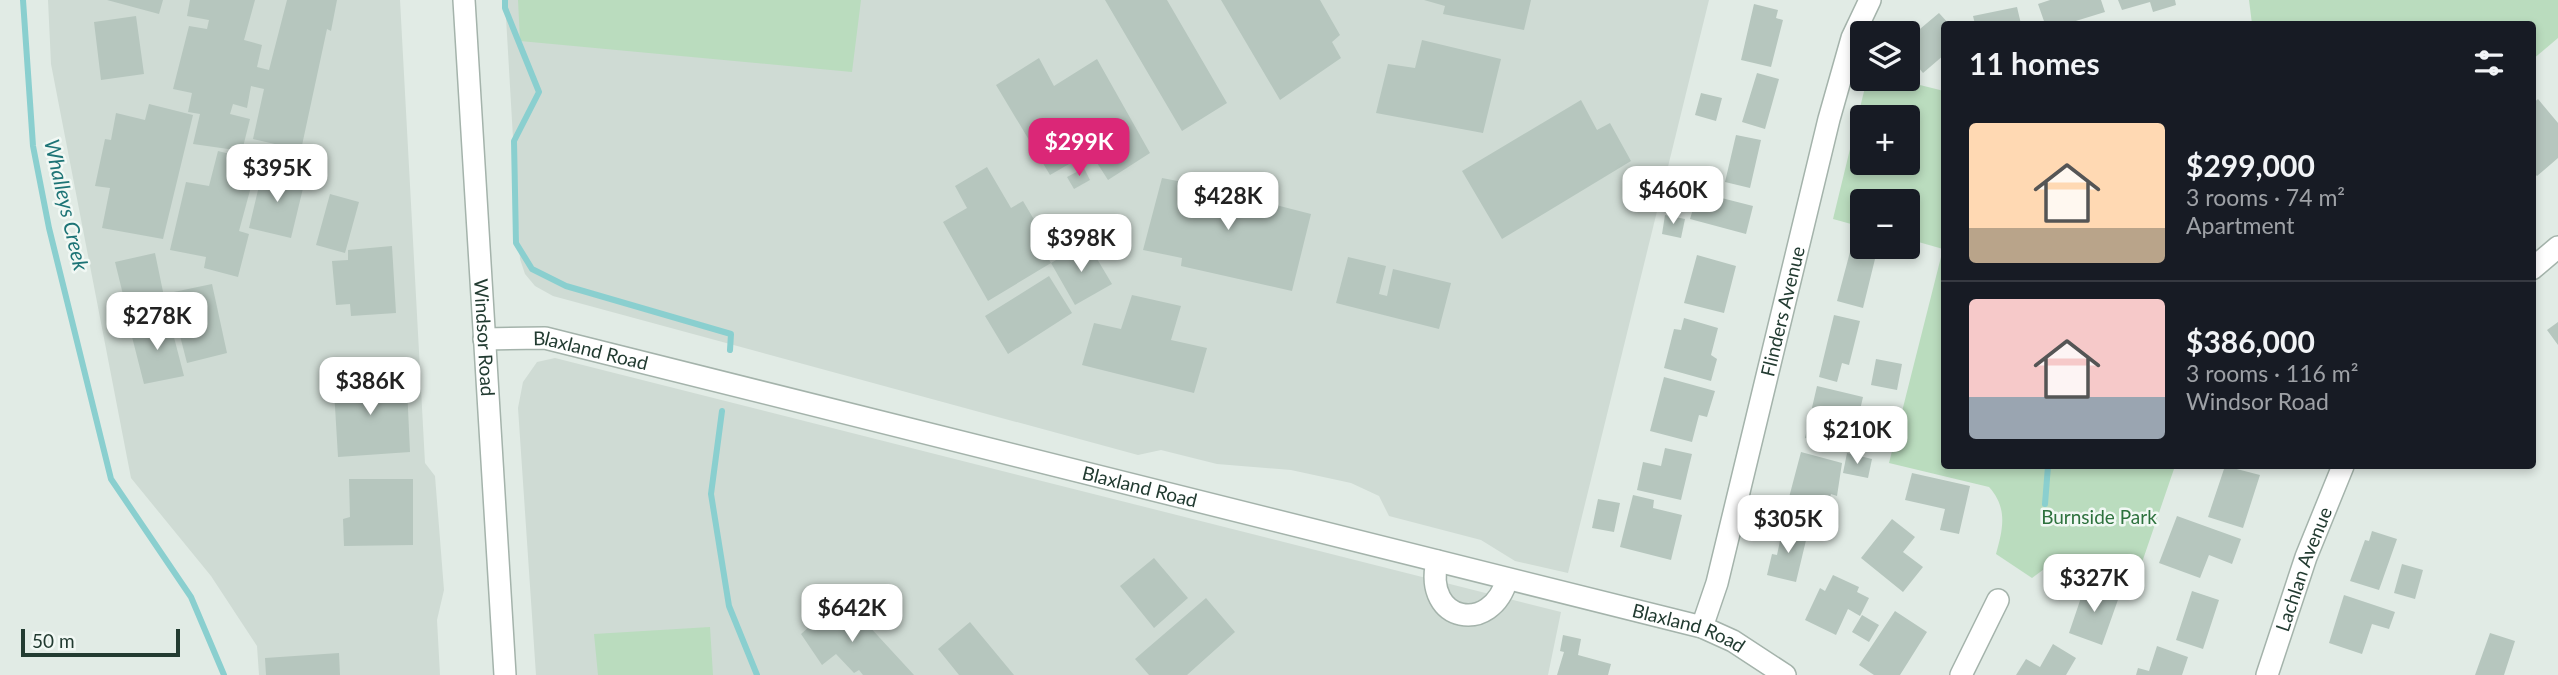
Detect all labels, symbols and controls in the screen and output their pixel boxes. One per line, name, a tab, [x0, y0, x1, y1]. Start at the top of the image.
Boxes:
map controls	[1850, 21, 1920, 259]
button: layers	[1850, 21, 1920, 91]
icon: filters	[2470, 44, 2508, 82]
text: 11 homes	[1969, 45, 2100, 81]
button: +	[1850, 105, 1920, 175]
pin: $299K	[1030, 118, 1128, 178]
text: $299K	[1044, 127, 1114, 155]
water label: Whalleys Creek	[40, 136, 95, 274]
pin: $395K	[228, 144, 326, 204]
text: $299,000	[2186, 147, 2315, 183]
icon: home	[2025, 151, 2109, 235]
text: $395K	[242, 153, 312, 181]
pin: $460K	[1624, 166, 1722, 226]
pin: $428K	[1179, 173, 1277, 232]
text: $460K	[1638, 175, 1708, 203]
text: $428K	[1193, 181, 1263, 209]
text: 3 rooms · 74 m²	[2186, 183, 2345, 211]
button: −	[1850, 189, 1920, 259]
text: Apartment	[2186, 211, 2294, 239]
pin: $398K	[1032, 215, 1130, 274]
text: $398K	[1046, 223, 1116, 251]
street label: Flinders Avenue	[1755, 244, 1809, 379]
street label: Windsor Road	[470, 278, 500, 397]
pin: $278K	[108, 292, 206, 352]
text: $278K	[122, 301, 192, 329]
text: $386,000	[2186, 323, 2315, 359]
street label: Blaxland Road	[533, 326, 651, 374]
icon: home	[2025, 327, 2109, 411]
pin: $386K	[321, 358, 419, 417]
text: 3 rooms · 116 m²	[2186, 359, 2358, 387]
text: $386K	[335, 366, 405, 394]
text: Windsor Road	[2186, 387, 2329, 415]
pin: $210K	[1808, 406, 1906, 466]
text: $210K	[1822, 415, 1892, 443]
street label: Blaxland Road	[1080, 461, 1200, 511]
pin: $305K	[1739, 496, 1837, 555]
street label: Lachlan Avenue	[2270, 503, 2336, 634]
text: $305K	[1753, 504, 1823, 532]
park label: Burnside Park	[2041, 505, 2157, 528]
pin: $327K	[2045, 554, 2143, 614]
text: $327K	[2059, 563, 2129, 591]
pin: $642K	[803, 584, 901, 644]
text: $642K	[817, 593, 887, 621]
street label: Blaxland Road	[1630, 598, 1750, 657]
scale bar	[21, 626, 180, 658]
text: 50 m	[32, 629, 75, 652]

